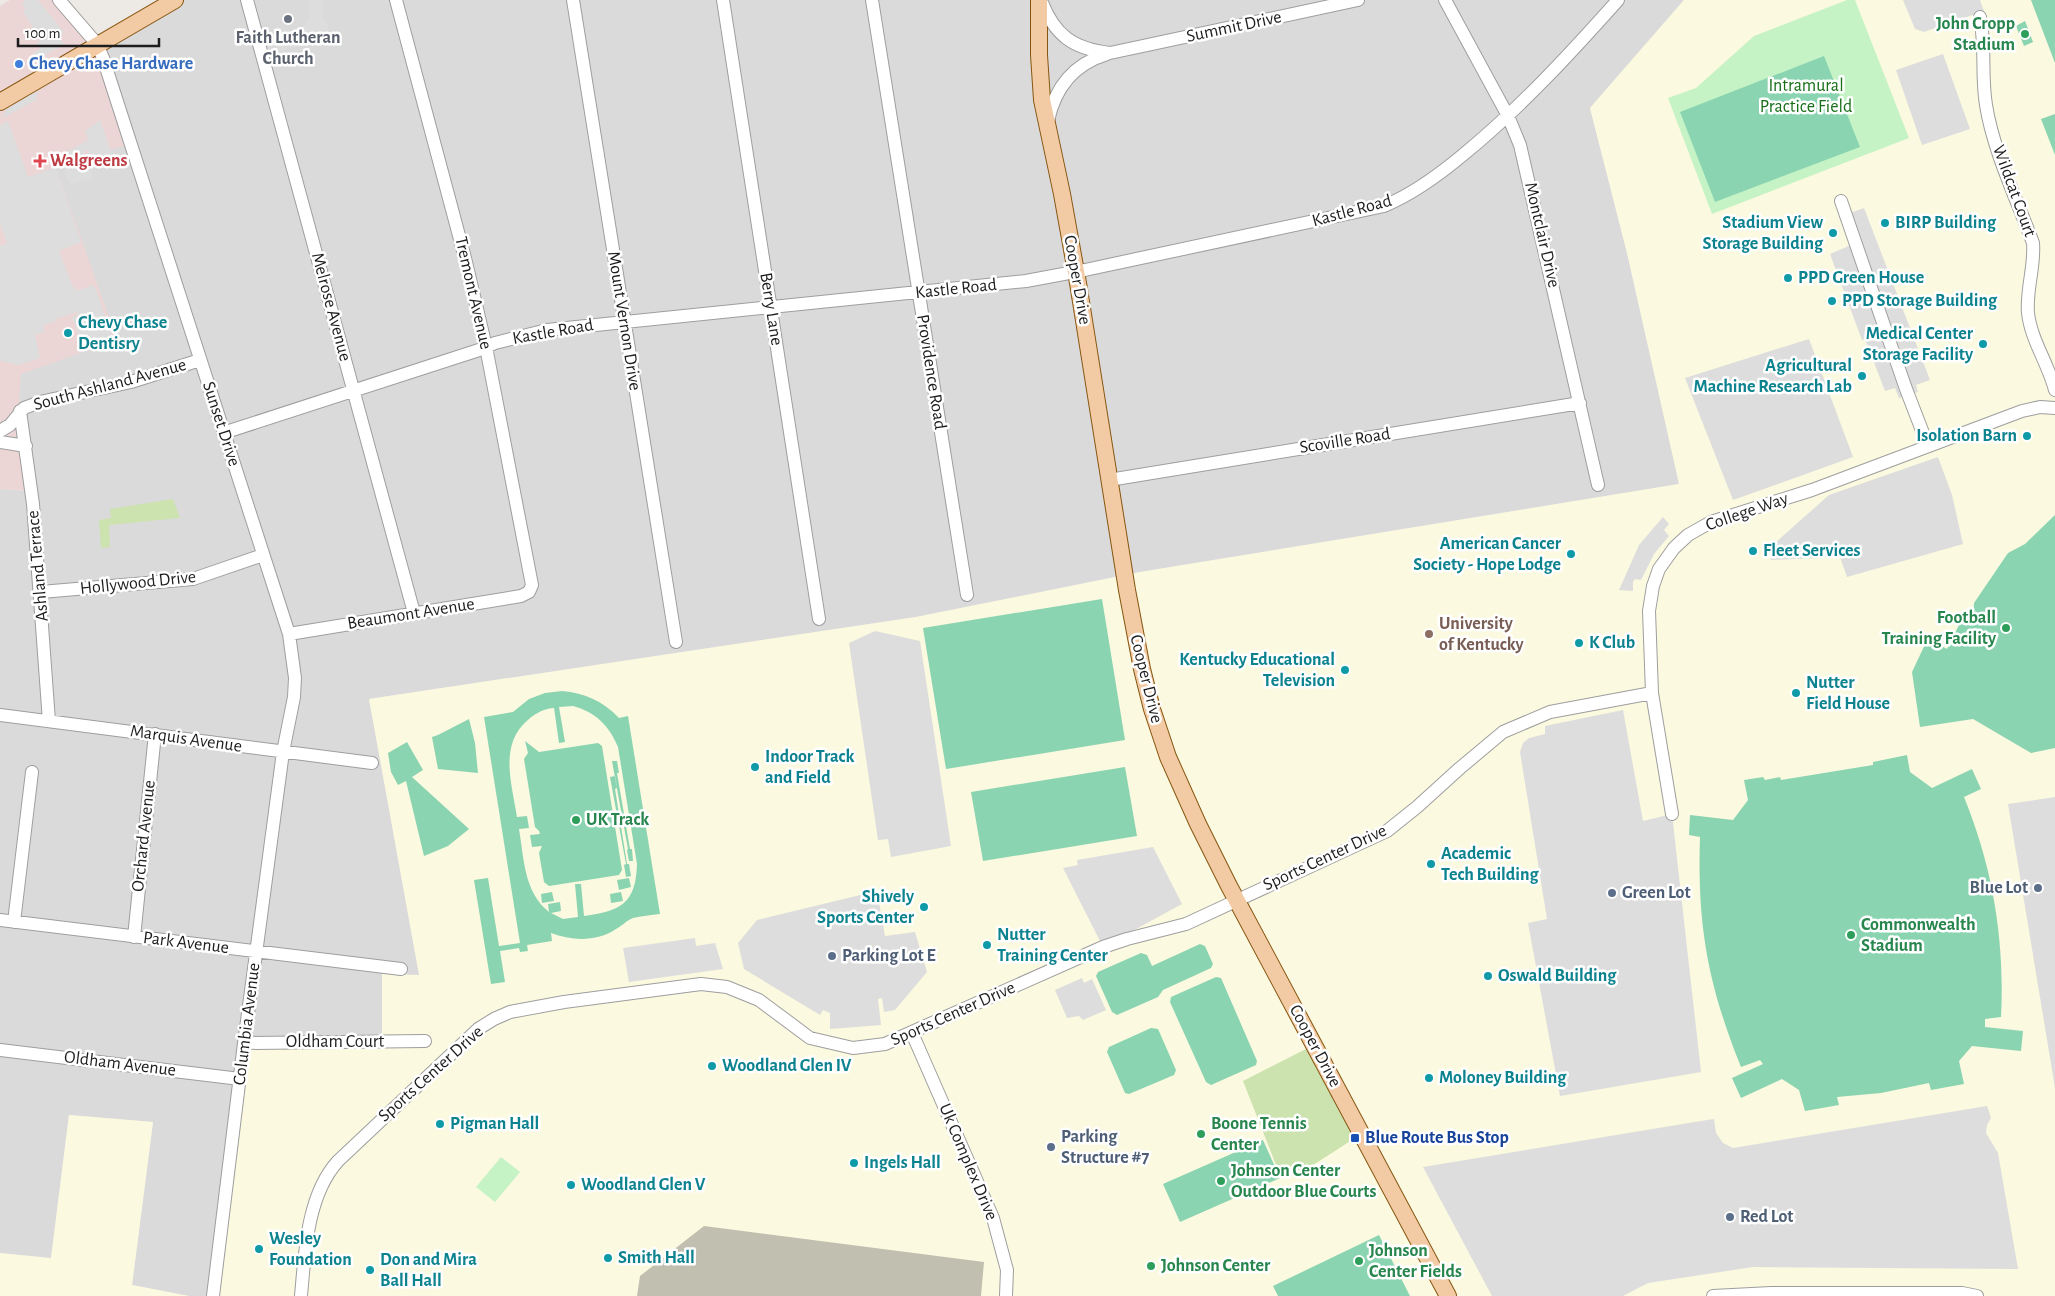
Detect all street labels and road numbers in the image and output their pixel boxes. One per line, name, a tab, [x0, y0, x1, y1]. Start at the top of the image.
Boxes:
street label: Summit Drive	[1185, 8, 1283, 46]
street label: Wildcat Court	[1989, 143, 2039, 240]
street label: Montclair Drive	[1521, 181, 1563, 289]
street label: Kastle Road	[1310, 192, 1394, 230]
street label: Cooper Drive	[1060, 234, 1094, 326]
street label: Tremont Avenue	[451, 235, 495, 351]
street label: Mount Vernon Drive	[604, 250, 644, 392]
street label: Melrose Avenue	[308, 251, 354, 363]
street label: Berry Lane	[756, 271, 786, 347]
street label: Kastle Road	[914, 276, 998, 302]
street label: Providence Road	[913, 313, 949, 431]
street label: Kastle Road	[511, 316, 595, 348]
street label: South Ashland Avenue	[32, 356, 188, 414]
street label: Sunset Drive	[199, 379, 243, 469]
street label: Scoville Road	[1298, 425, 1392, 457]
street label: College Way	[1704, 489, 1791, 534]
street label: Ashland Terrace	[24, 510, 52, 622]
street label: Hollywood Drive	[79, 568, 197, 598]
street label: Beaumont Avenue	[346, 595, 476, 633]
street label: Cooper Drive	[1126, 633, 1166, 725]
street label: Marquis Avenue	[129, 722, 243, 756]
street label: Orchard Avenue	[129, 779, 159, 893]
street label: Sports Center Drive	[1260, 822, 1390, 894]
street label: Park Avenue	[142, 929, 230, 957]
street label: Columbia Avenue	[231, 962, 263, 1086]
street label: Sports Center Drive	[888, 979, 1018, 1049]
street label: Cooper Drive	[1286, 1002, 1344, 1090]
street label: Sports Center Drive	[375, 1022, 487, 1126]
street label: Oldham Court	[286, 1033, 384, 1051]
street label: Oldham Avenue	[63, 1048, 177, 1080]
street label: Uk Complex Drive	[935, 1101, 1001, 1223]

